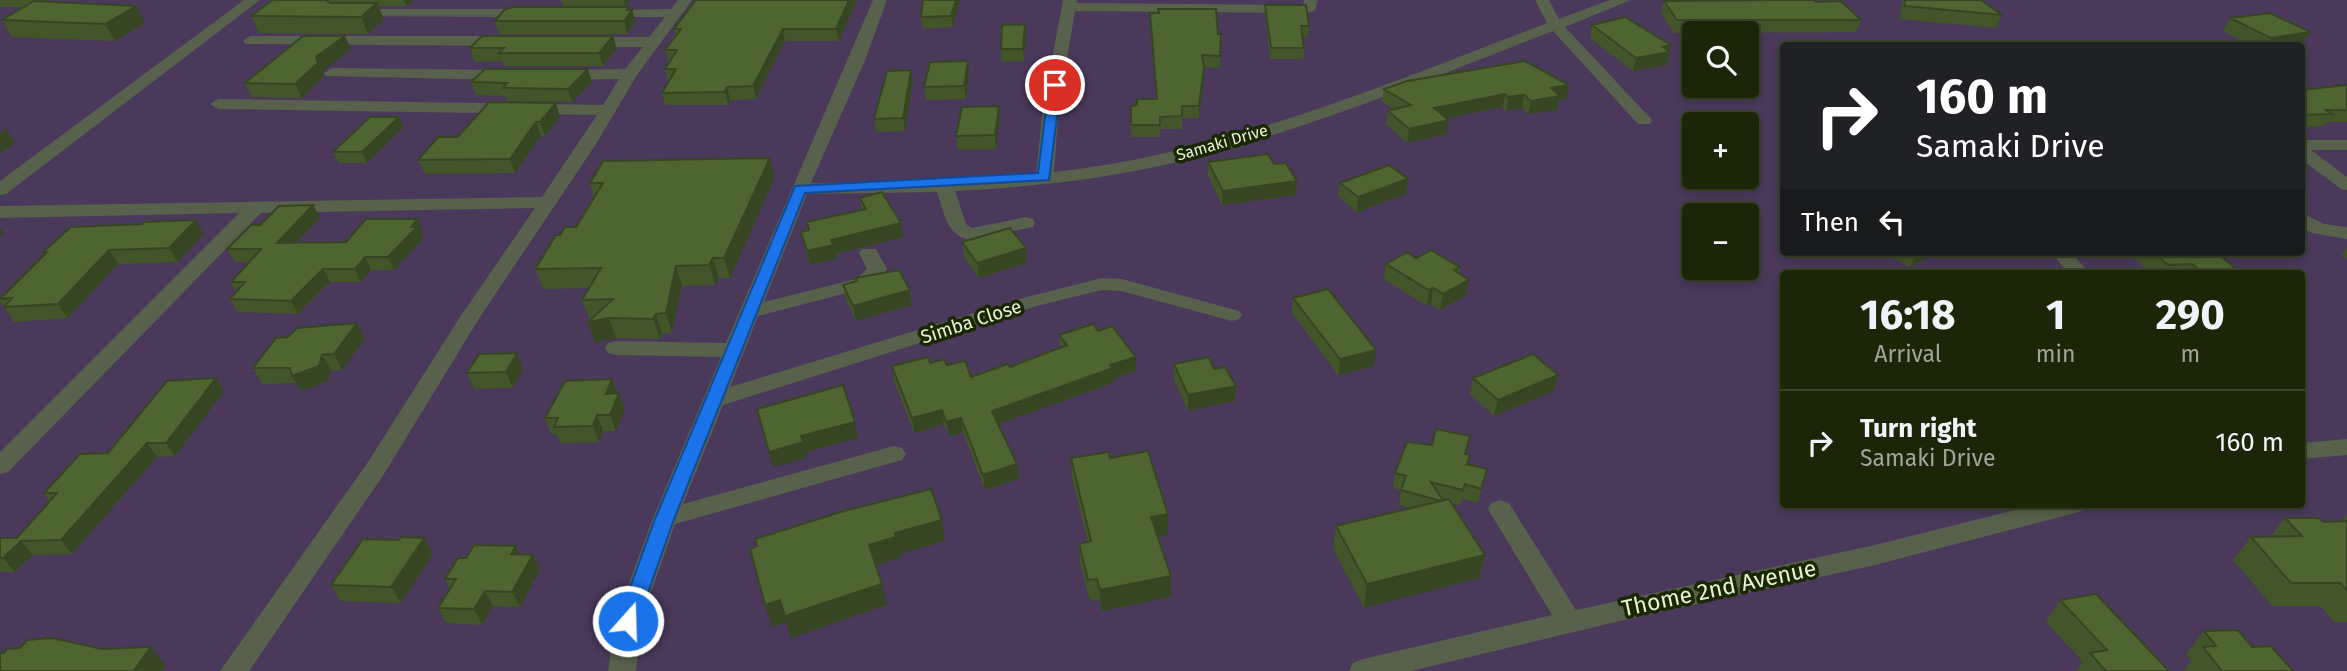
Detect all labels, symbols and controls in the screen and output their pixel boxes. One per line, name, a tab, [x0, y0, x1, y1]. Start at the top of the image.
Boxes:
map controls	[1682, 21, 1759, 280]
button: search	[1682, 21, 1759, 98]
pin	[1025, 55, 1085, 115]
icon: arrive	[1036, 66, 1074, 104]
text: 160 m	[1916, 67, 2048, 126]
icon: right	[1801, 70, 1892, 161]
button: +	[1682, 112, 1759, 189]
street label: Samaki Drive	[1174, 120, 1270, 165]
text: Samaki Drive	[1916, 127, 2105, 165]
button: −	[1682, 203, 1759, 280]
icon: left	[1873, 203, 1911, 241]
text: Then	[1801, 207, 1859, 238]
text: 16:18	[1860, 290, 1956, 340]
text: 1	[2046, 290, 2065, 340]
text: 290	[2156, 290, 2225, 340]
street label: Simba Close	[918, 294, 1025, 349]
text: Arrival	[1874, 340, 1942, 368]
text: min	[2036, 340, 2076, 368]
text: m	[2180, 340, 2200, 368]
text: Turn right	[1860, 413, 1977, 444]
icon: right	[1801, 424, 1839, 462]
text: 160 m	[2215, 427, 2284, 458]
text: Samaki Drive	[1860, 444, 1996, 472]
street label: Thome 2nd Avenue	[1619, 554, 1819, 622]
position arrow	[591, 584, 665, 658]

